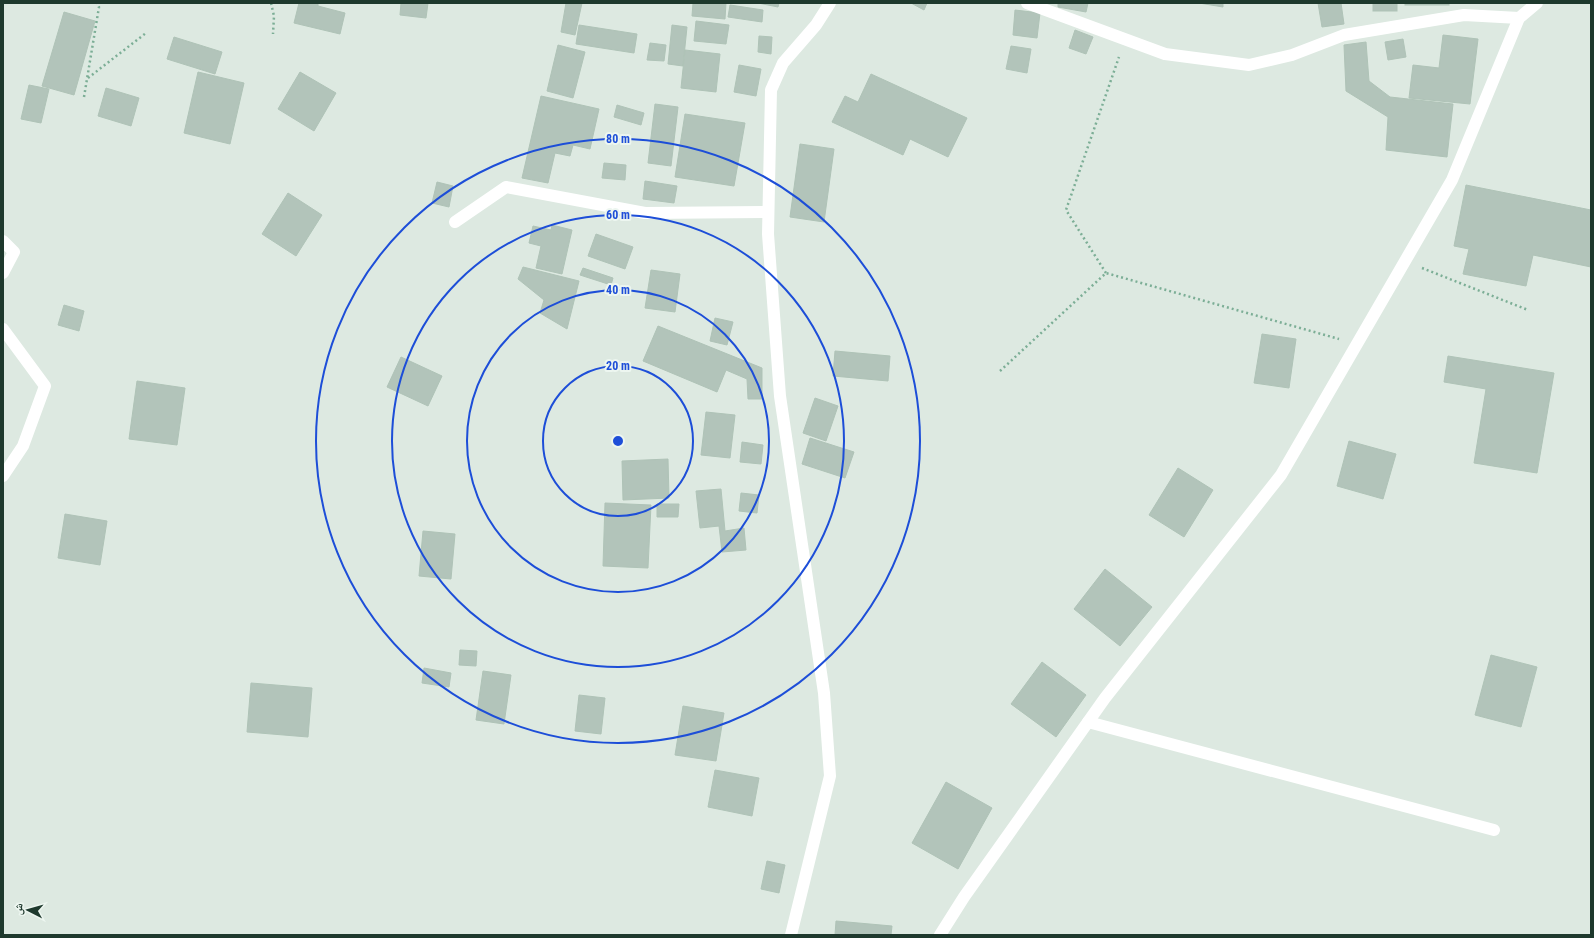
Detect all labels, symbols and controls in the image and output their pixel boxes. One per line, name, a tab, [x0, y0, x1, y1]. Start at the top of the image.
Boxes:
text: 80 m	[606, 132, 630, 146]
text: 60 m	[606, 208, 630, 222]
text: 40 m	[606, 283, 630, 297]
text: 20 m	[606, 359, 630, 373]
centre of rings	[611, 434, 625, 448]
north arrow	[8, 890, 48, 930]
text: ش	[11, 902, 27, 916]

